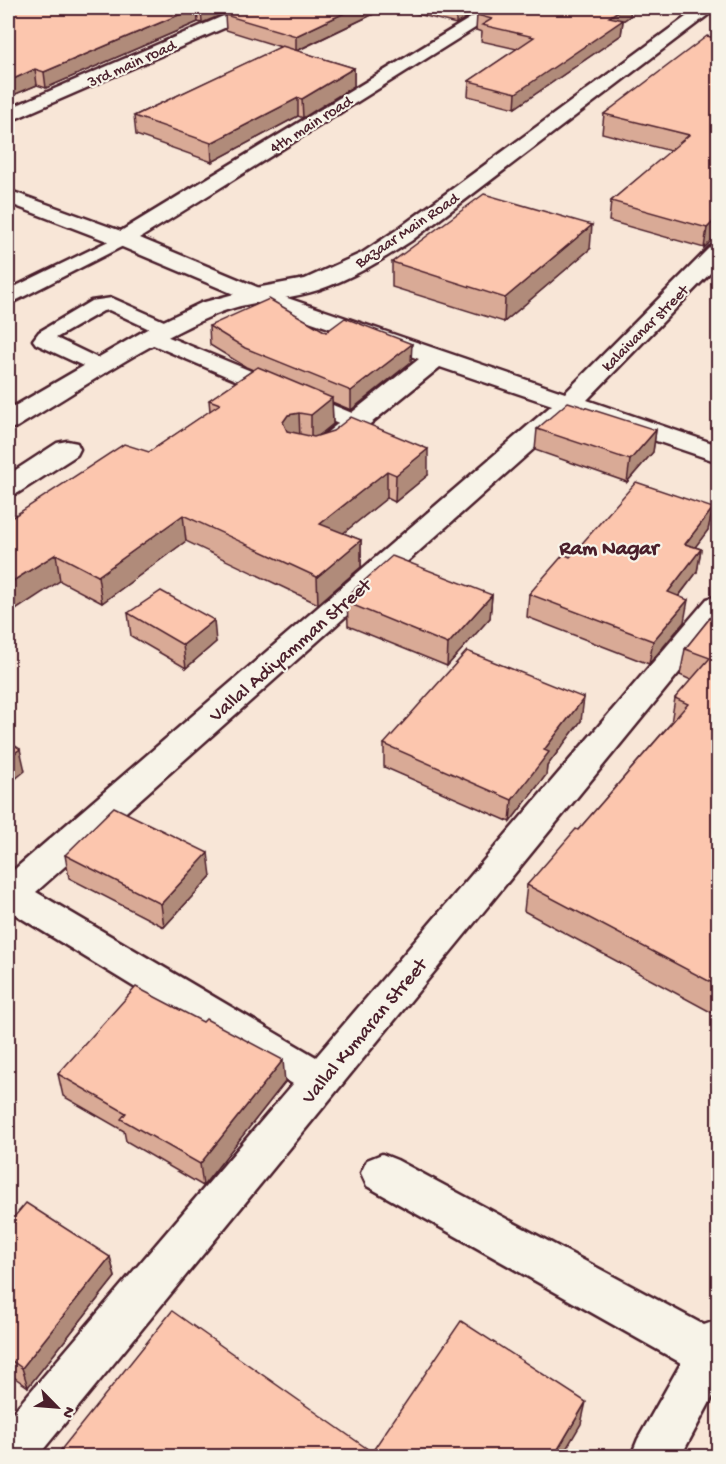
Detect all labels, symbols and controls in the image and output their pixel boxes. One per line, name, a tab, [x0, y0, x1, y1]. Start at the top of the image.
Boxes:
street label: 3rd main road	[84, 37, 181, 93]
street label: 4th main road	[267, 92, 358, 159]
street label: Bazaar Main Road	[352, 189, 465, 274]
street label: kalaivanar street	[599, 281, 695, 377]
district label: Ram Nagar	[559, 538, 661, 563]
street label: Vallal Adiyamman Street	[205, 574, 378, 729]
street label: Vallal Kumaran Street	[297, 953, 434, 1110]
north arrow	[27, 1377, 87, 1437]
text: N	[56, 1403, 78, 1421]

